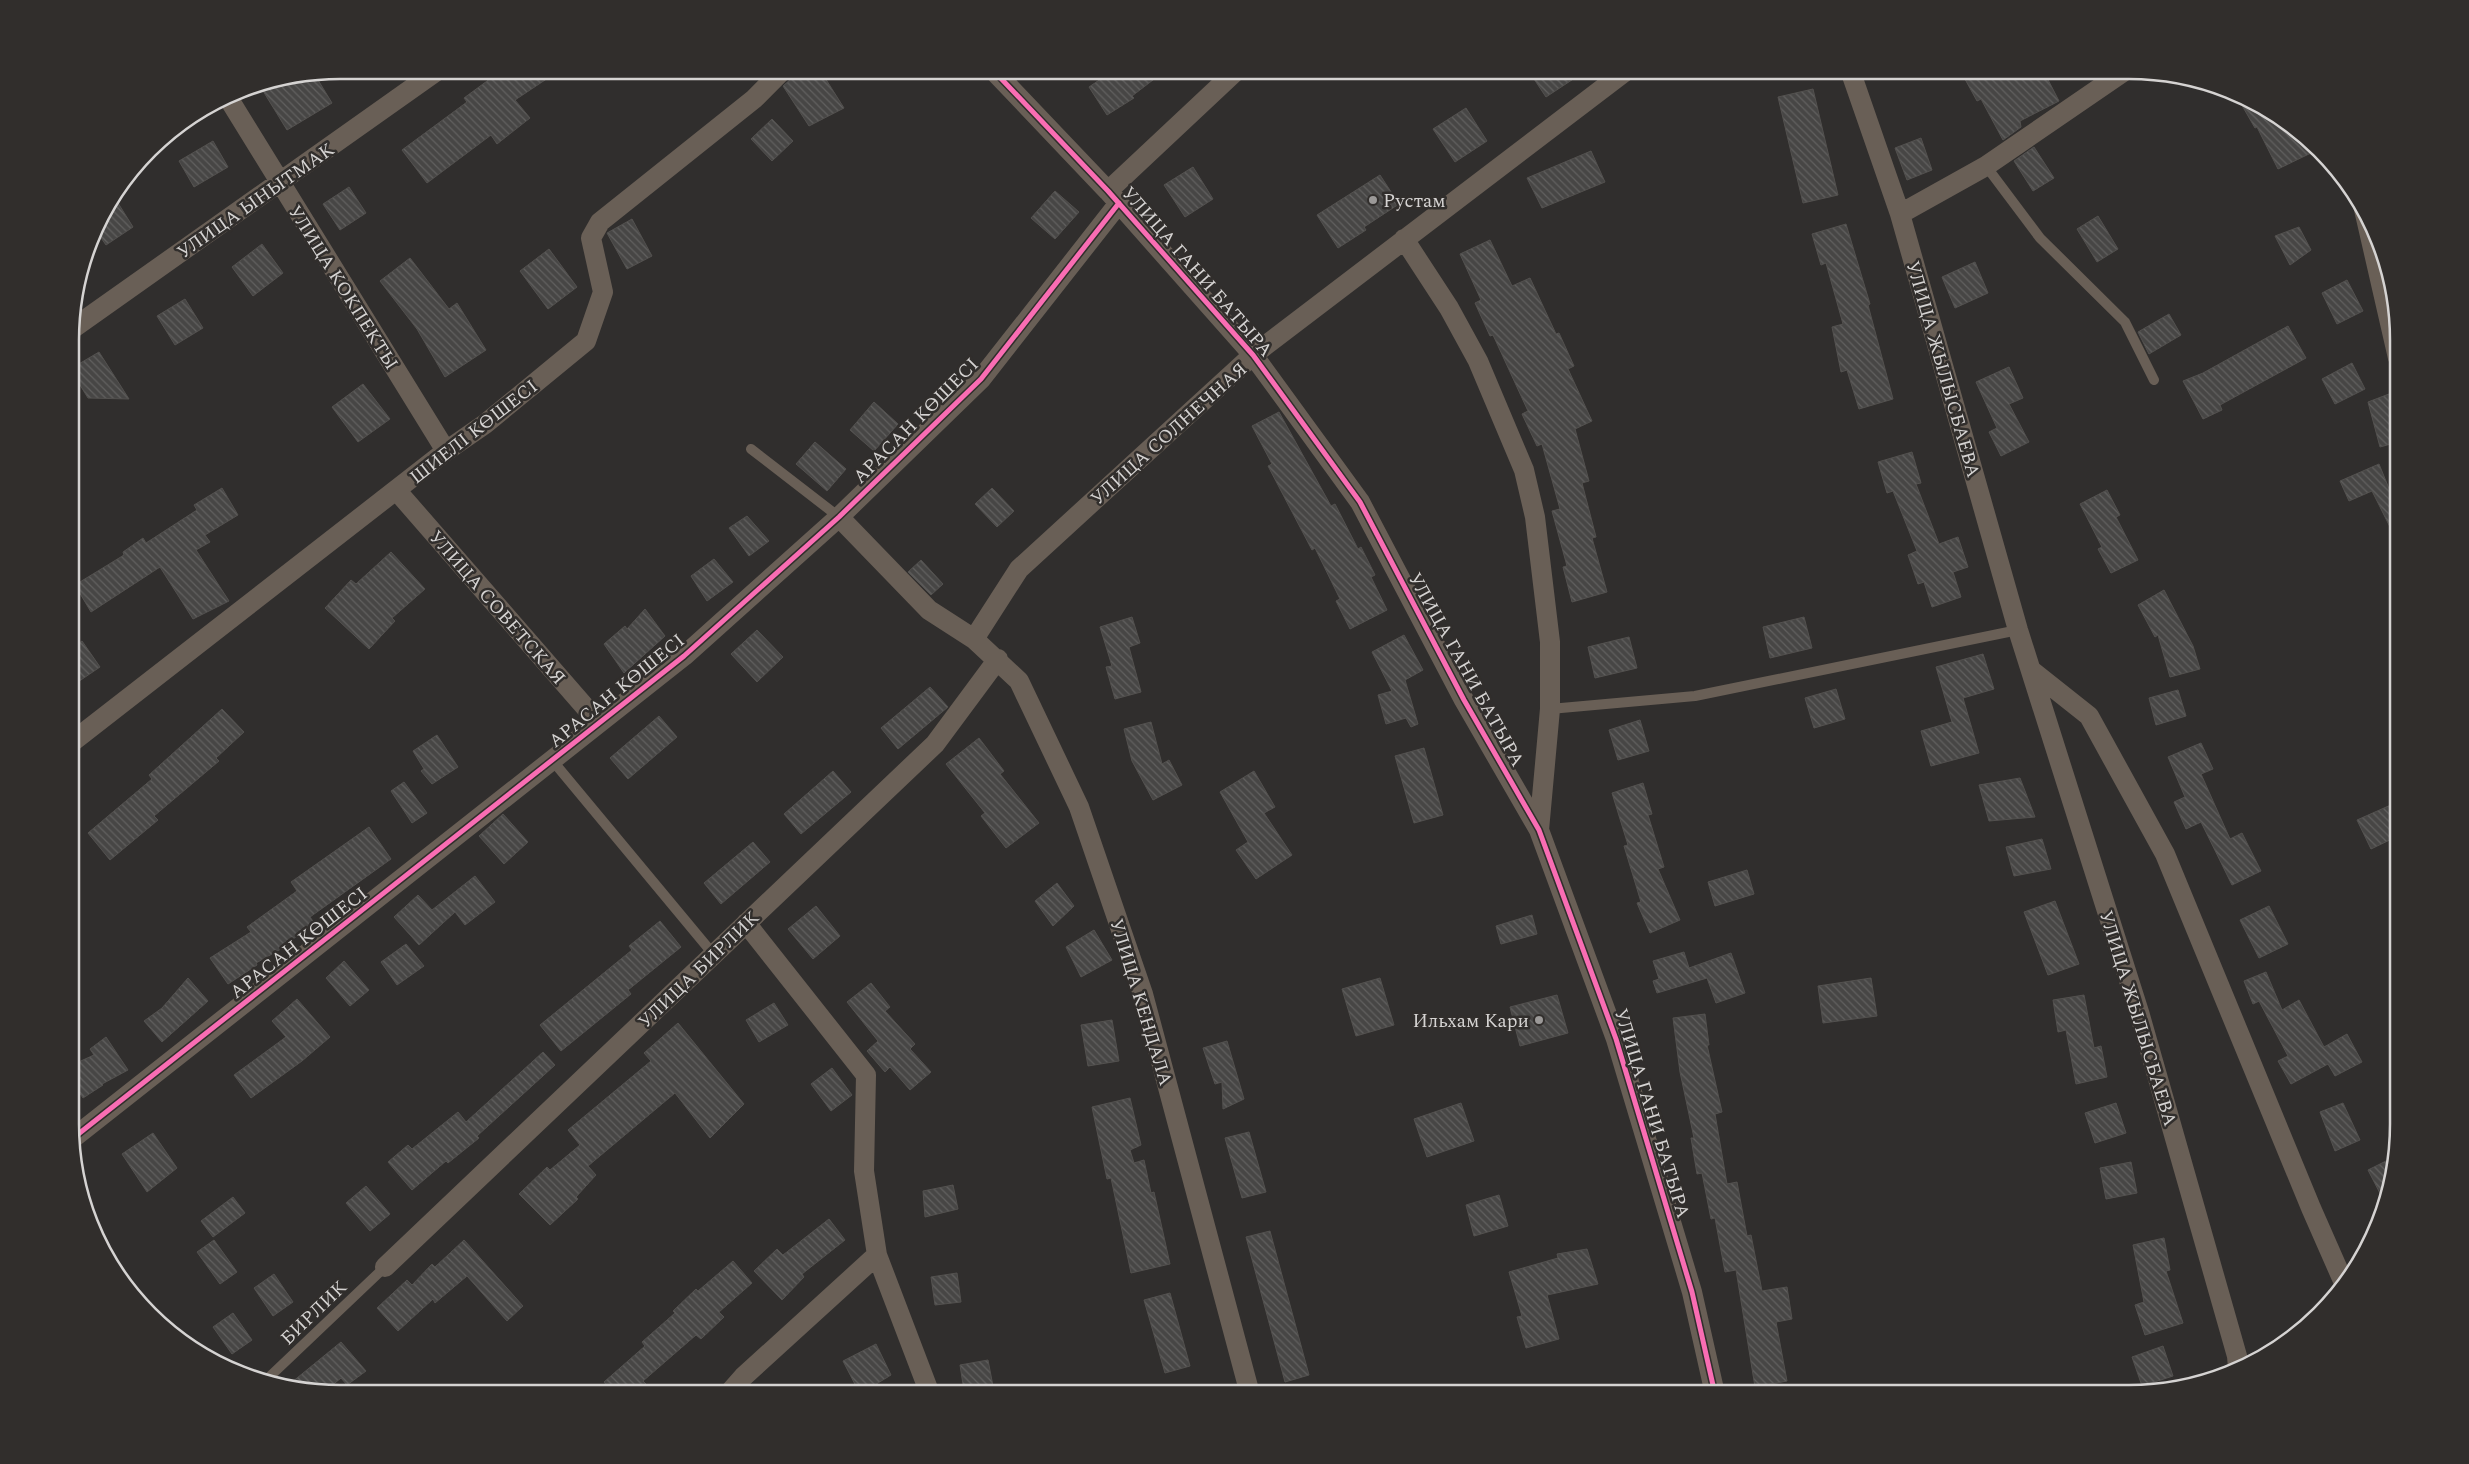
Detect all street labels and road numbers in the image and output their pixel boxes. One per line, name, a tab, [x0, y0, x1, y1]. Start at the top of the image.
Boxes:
street label: УЛИЦА ЫНЫТМАК	[171, 136, 341, 267]
street label: УЛИЦА ГАНИ БАТЫРА	[1114, 180, 1279, 364]
street label: УЛИЦА КОКПЕКТЫ	[280, 200, 405, 376]
street label: УЛИЦА ЖЫЛЫСБАЕВА	[1898, 258, 1987, 481]
street label: АРАСАН КӨШЕСІ	[846, 351, 986, 491]
street label: УЛИЦА СОЛНЕЧНАЯ	[1084, 356, 1254, 513]
street label: ШИЕЛІ КӨШЕСІ	[404, 373, 544, 492]
street label: УЛИЦА СОВЕТСКАЯ	[421, 524, 572, 692]
street label: УЛИЦА ГАНИ БАТЫРА	[1400, 567, 1531, 772]
street label: АРАСАН КӨШЕСІ	[542, 627, 692, 755]
street label: АРАСАН КӨШЕСІ	[224, 880, 374, 1006]
street label: УЛИЦА БИРЛИК	[632, 904, 767, 1036]
street label: УЛИЦА ЖЫЛЫСБАЕВА	[2091, 907, 2184, 1130]
street label: УЛИЦА КЕНДАЛА	[1101, 915, 1180, 1090]
street label: УЛИЦА ГАНИ БАТЫРА	[1606, 1005, 1697, 1222]
street label: БИРЛИК	[274, 1274, 354, 1352]

